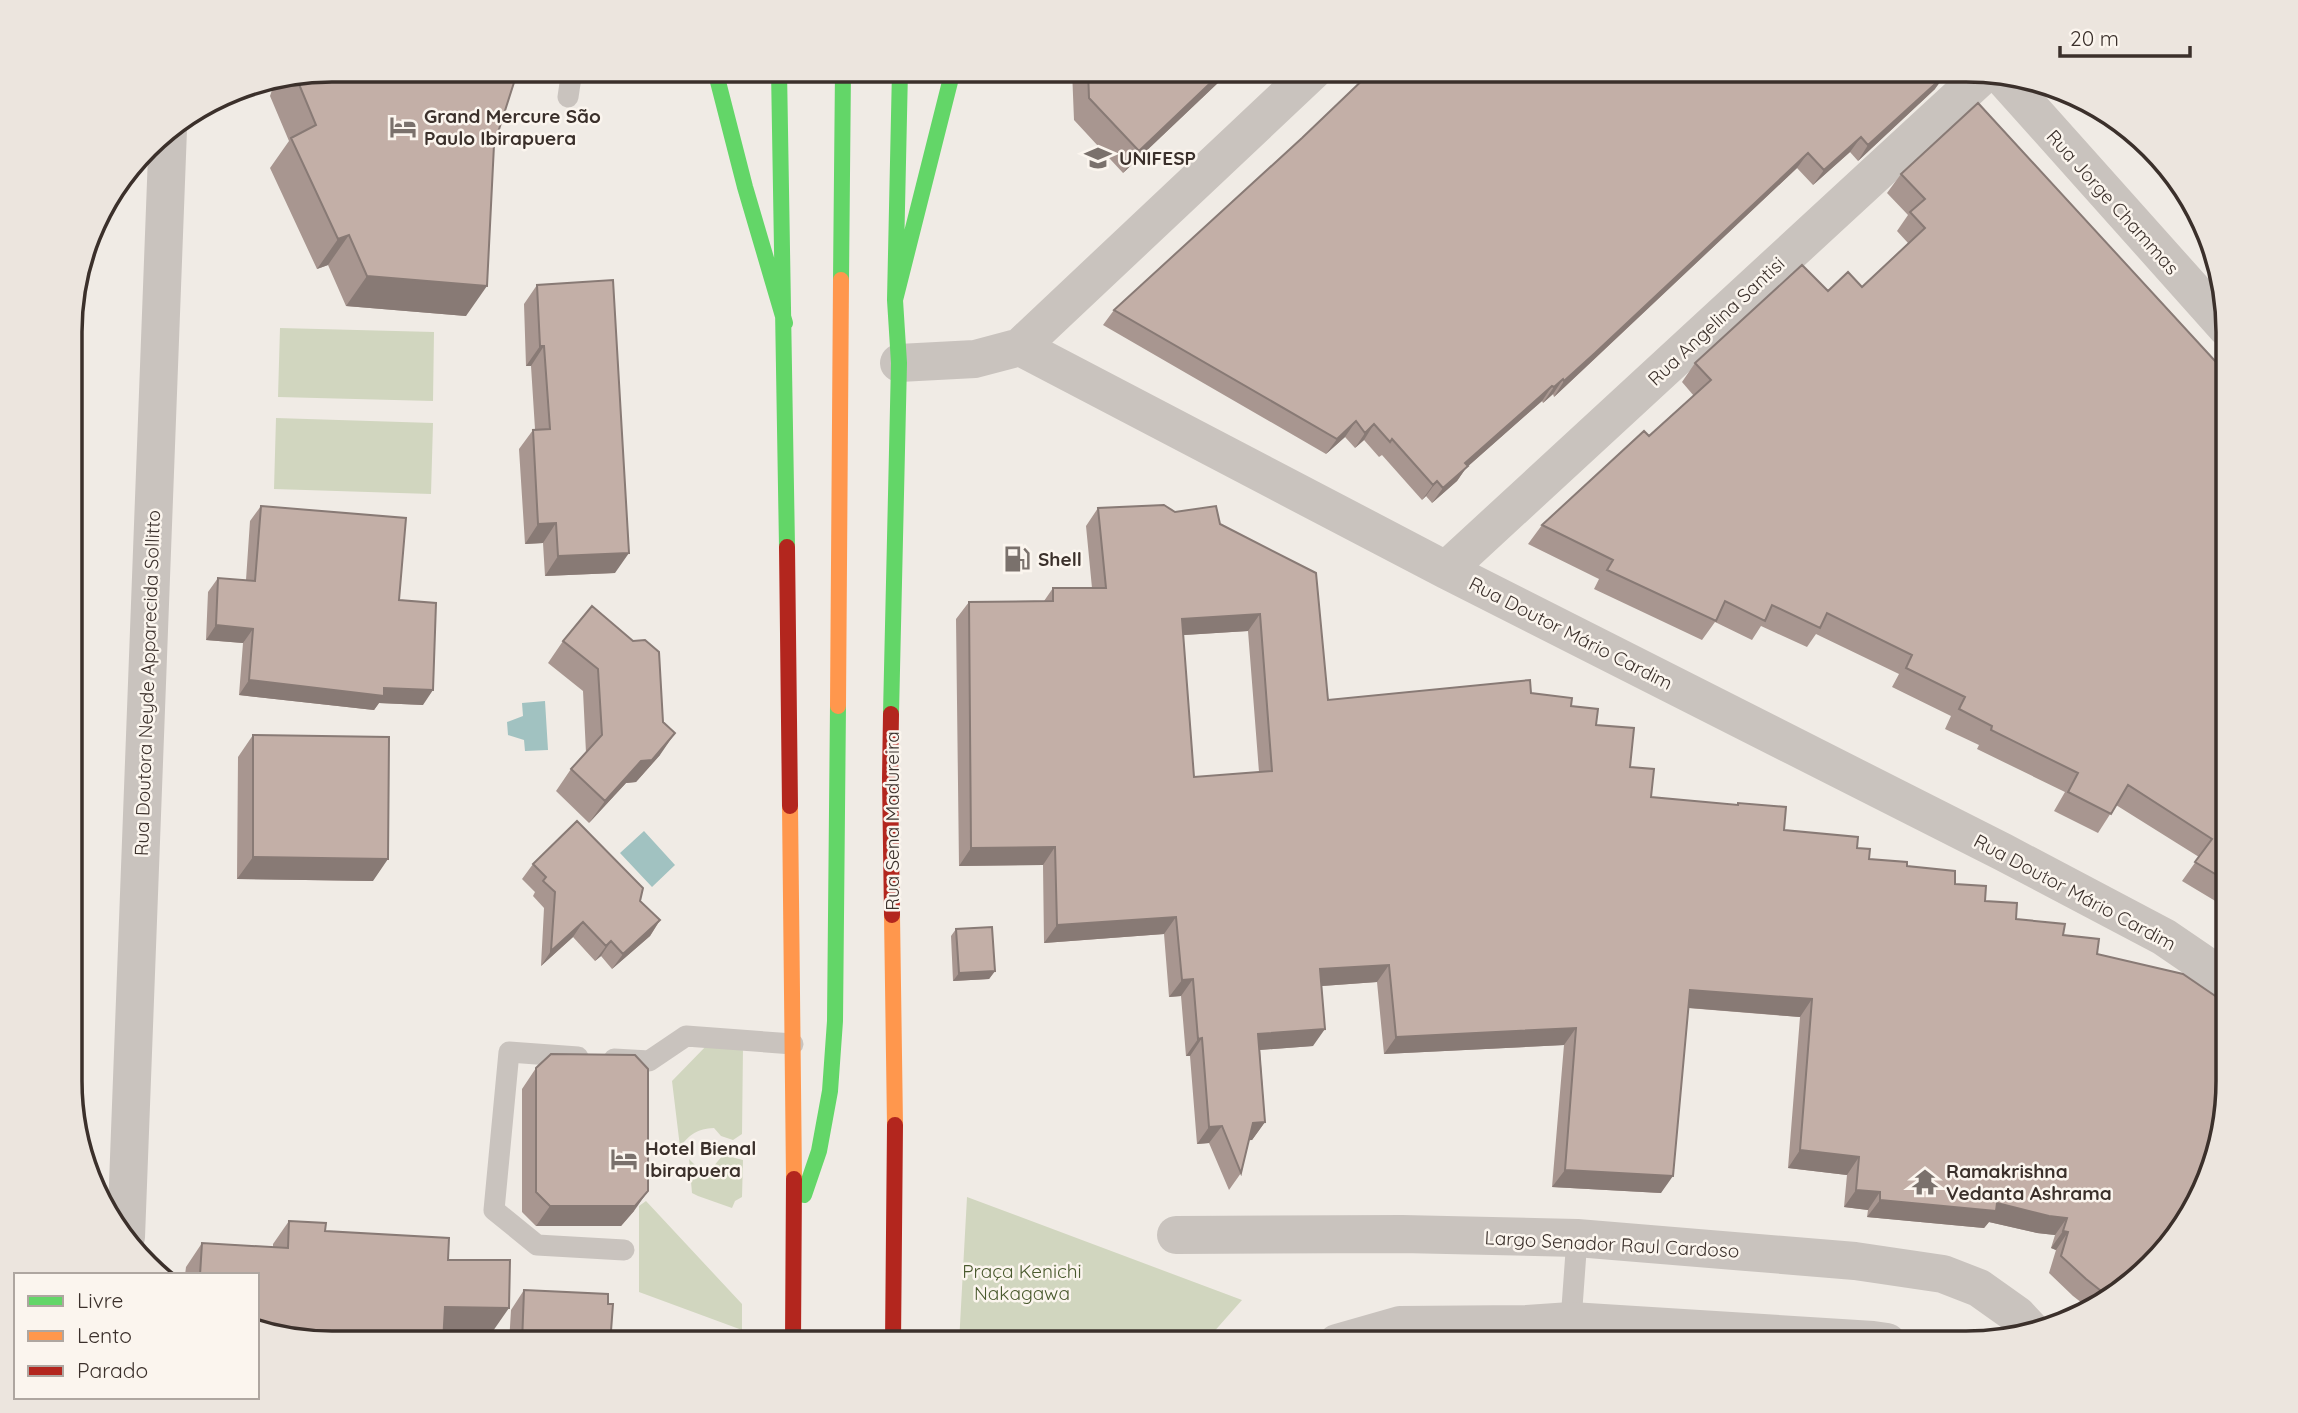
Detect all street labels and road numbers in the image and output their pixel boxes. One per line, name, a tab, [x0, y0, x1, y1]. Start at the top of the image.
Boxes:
street label: Rua Jorge Chammas	[2042, 125, 2184, 279]
street label: Rua Angelina Santisi	[1643, 251, 1789, 391]
street label: Rua Doutora Neyde Apparecida Sollitto	[129, 510, 165, 856]
street label: Rua Doutor Mário Cardim	[1465, 571, 1677, 695]
street label: Rua Sena Madureira	[880, 731, 904, 911]
street label: Rua Doutor Mário Cardim	[1970, 828, 2180, 956]
street label: Largo Senador Raul Cardoso	[1484, 1225, 1740, 1263]

